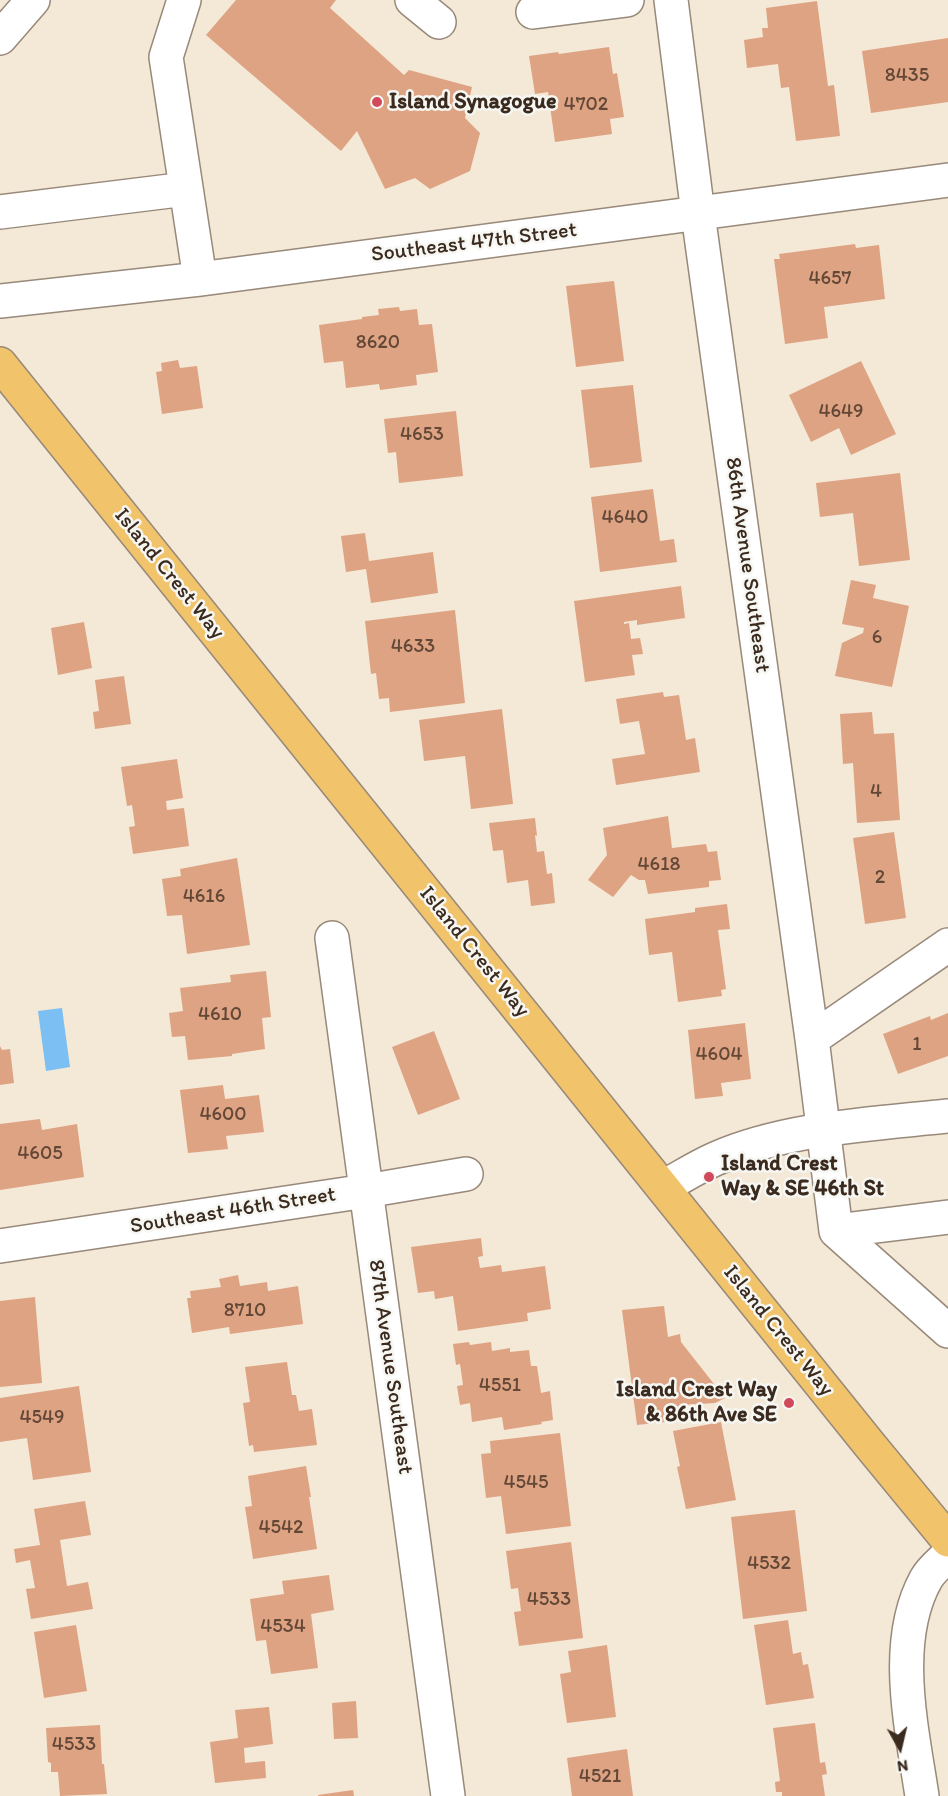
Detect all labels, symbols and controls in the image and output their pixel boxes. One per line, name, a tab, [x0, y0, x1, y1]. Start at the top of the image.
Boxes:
house number: 8435	[885, 64, 929, 88]
place label: Island Synagogue	[389, 89, 556, 115]
house number: 4702	[564, 93, 608, 117]
marker: Island Synagogue	[370, 95, 384, 109]
street label: Southeast 47th Street	[370, 217, 578, 269]
house number: 4657	[808, 267, 852, 291]
house number: 8620	[356, 331, 400, 355]
house number: 4649	[818, 400, 864, 424]
house number: 4653	[400, 423, 444, 447]
street label: 86th Avenue Southeast	[719, 456, 775, 674]
street label: Island Crest Way	[108, 503, 230, 645]
house number: 4640	[602, 506, 648, 530]
house number: 6	[872, 626, 882, 650]
house number: 4633	[391, 635, 435, 659]
house number: 4	[870, 780, 882, 804]
house number: 4618	[638, 853, 680, 877]
house number: 2	[875, 866, 885, 890]
street label: Island Crest Way	[413, 881, 535, 1023]
house number: 4616	[183, 885, 225, 909]
house number: 4610	[198, 1003, 242, 1027]
house number: 1	[912, 1033, 922, 1057]
house number: 4604	[696, 1043, 742, 1067]
house number: 4600	[199, 1103, 247, 1127]
house number: 4605	[17, 1142, 63, 1166]
place label: Island Crest Way & SE 46th St	[721, 1151, 884, 1202]
marker: Island Crest Way & SE 46th St	[702, 1170, 716, 1184]
street label: Southeast 46th Street	[128, 1182, 338, 1240]
street label: 87th Avenue Southeast	[362, 1258, 418, 1476]
street label: Island Crest Way	[717, 1260, 839, 1402]
house number: 8710	[224, 1299, 266, 1323]
house number: 4551	[479, 1374, 521, 1398]
place label: Island Crest Way & 86th Ave SE	[616, 1377, 777, 1428]
marker: Island Crest Way & 86th Ave SE	[782, 1396, 796, 1410]
house number: 4549	[20, 1406, 64, 1430]
house number: 4545	[503, 1471, 549, 1495]
house number: 4542	[258, 1516, 304, 1540]
house number: 4532	[747, 1552, 791, 1576]
house number: 4533	[527, 1588, 571, 1612]
house number: 4534	[260, 1615, 306, 1639]
north arrow	[870, 1718, 930, 1778]
house number: 4533	[52, 1733, 96, 1757]
text: N	[896, 1756, 909, 1776]
house number: 4521	[579, 1765, 621, 1789]

